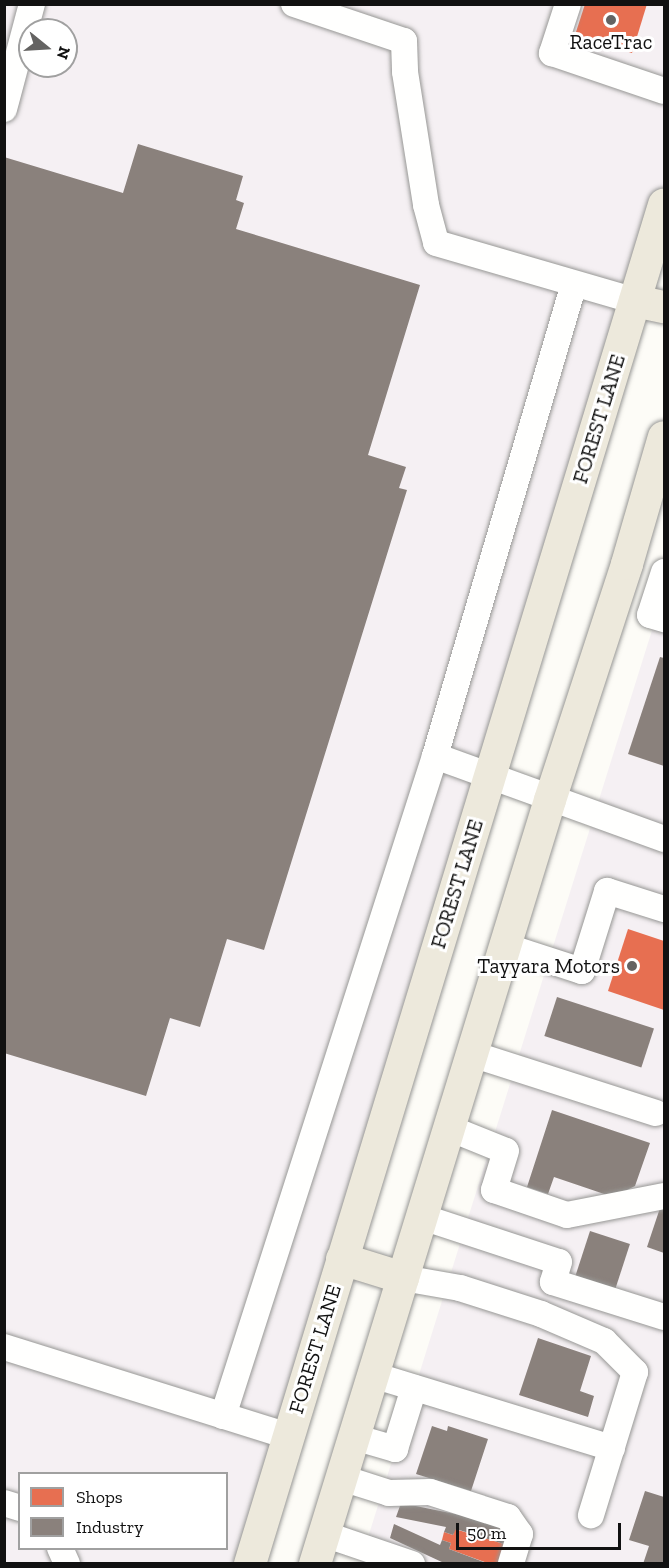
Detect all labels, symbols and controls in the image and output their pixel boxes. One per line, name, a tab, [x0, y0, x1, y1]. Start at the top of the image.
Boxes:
marker: RaceTrac	[604, 13, 618, 27]
north arrow	[18, 18, 78, 78]
place label: RaceTrac	[570, 29, 652, 55]
text: N	[53, 44, 75, 62]
street label: FOREST LANE	[567, 351, 631, 487]
street label: FOREST LANE	[425, 816, 489, 952]
place label: Tayyara Motors	[477, 953, 620, 979]
marker: Tayyara Motors	[625, 959, 639, 973]
street label: FOREST LANE	[283, 1281, 347, 1417]
legend	[18, 1472, 228, 1550]
text: Shops	[76, 1486, 123, 1508]
scale bar	[459, 1511, 624, 1549]
text: Industry	[76, 1516, 143, 1538]
text: 50 m	[467, 1522, 506, 1544]

